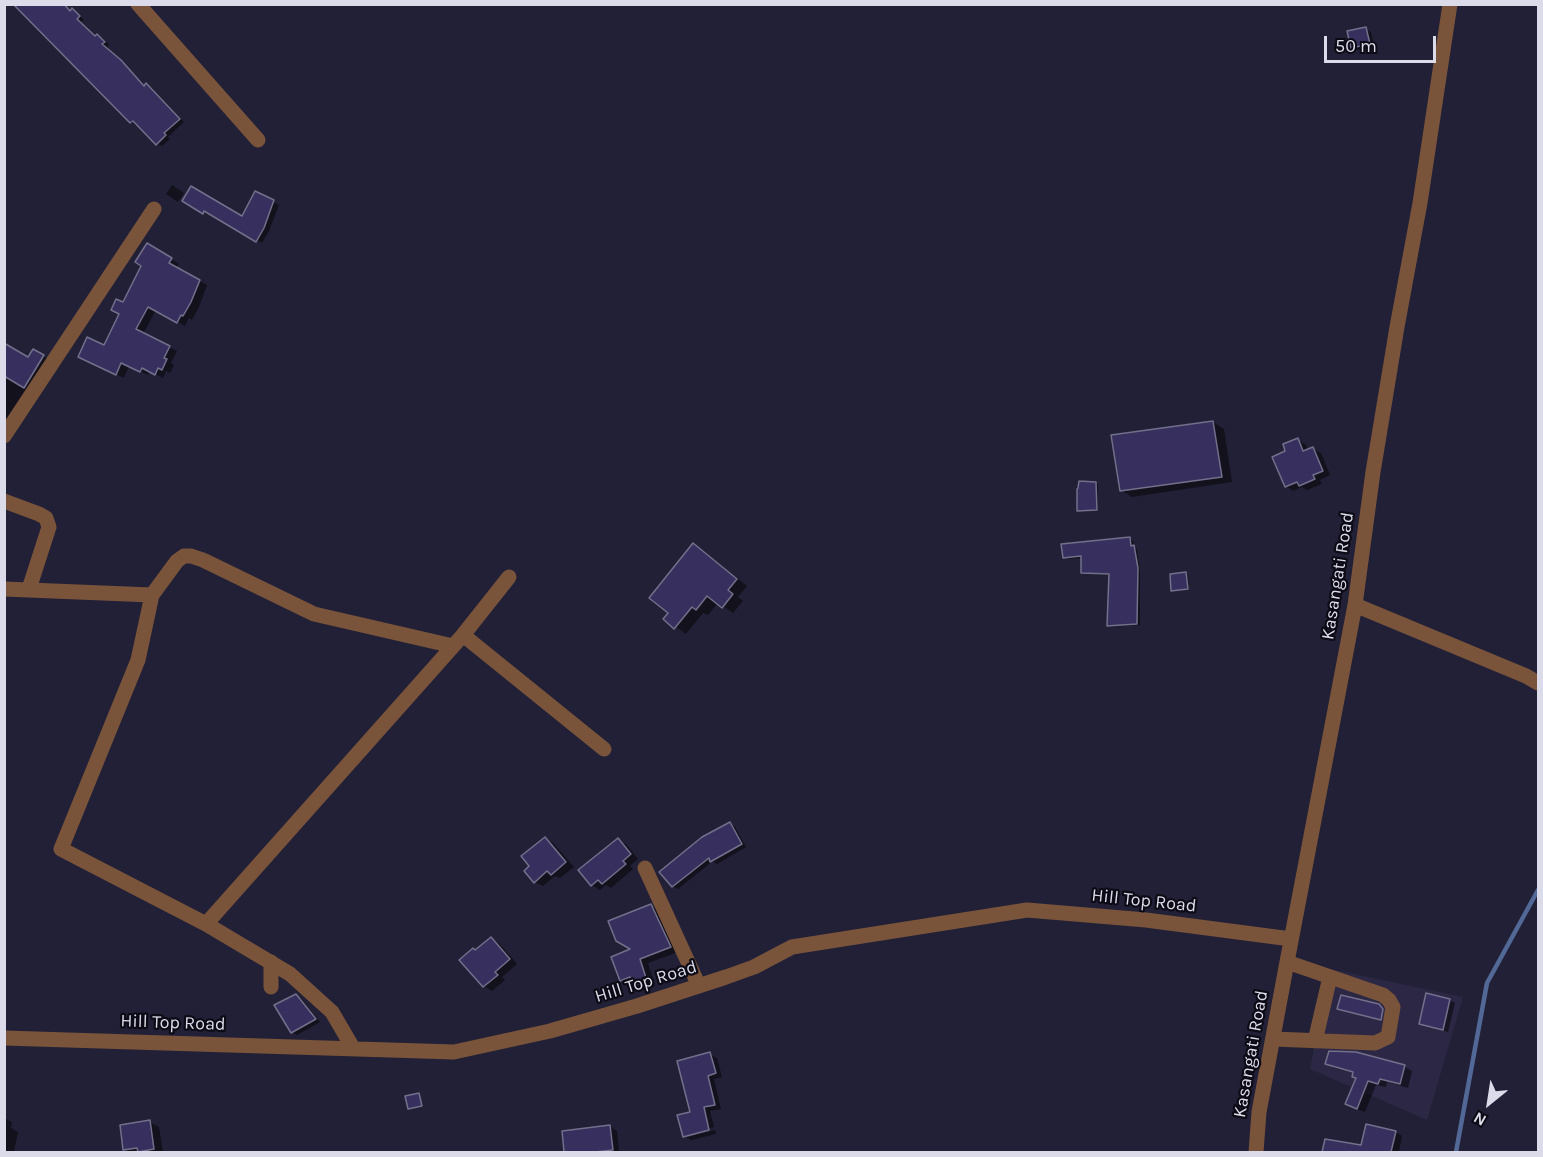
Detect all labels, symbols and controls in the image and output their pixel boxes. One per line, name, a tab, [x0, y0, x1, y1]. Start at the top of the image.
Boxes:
scale bar	[1327, 24, 1440, 62]
text: 50 m	[1335, 35, 1377, 57]
street label: Kasangati Road	[1317, 511, 1359, 641]
street label: Hill Top Road	[1090, 885, 1198, 917]
street label: Hill Top Road	[592, 956, 700, 1008]
street label: Kasangati Road	[1229, 989, 1273, 1119]
street label: Hill Top Road	[120, 1010, 226, 1036]
north arrow	[1459, 1073, 1519, 1133]
text: N	[1470, 1108, 1489, 1130]

